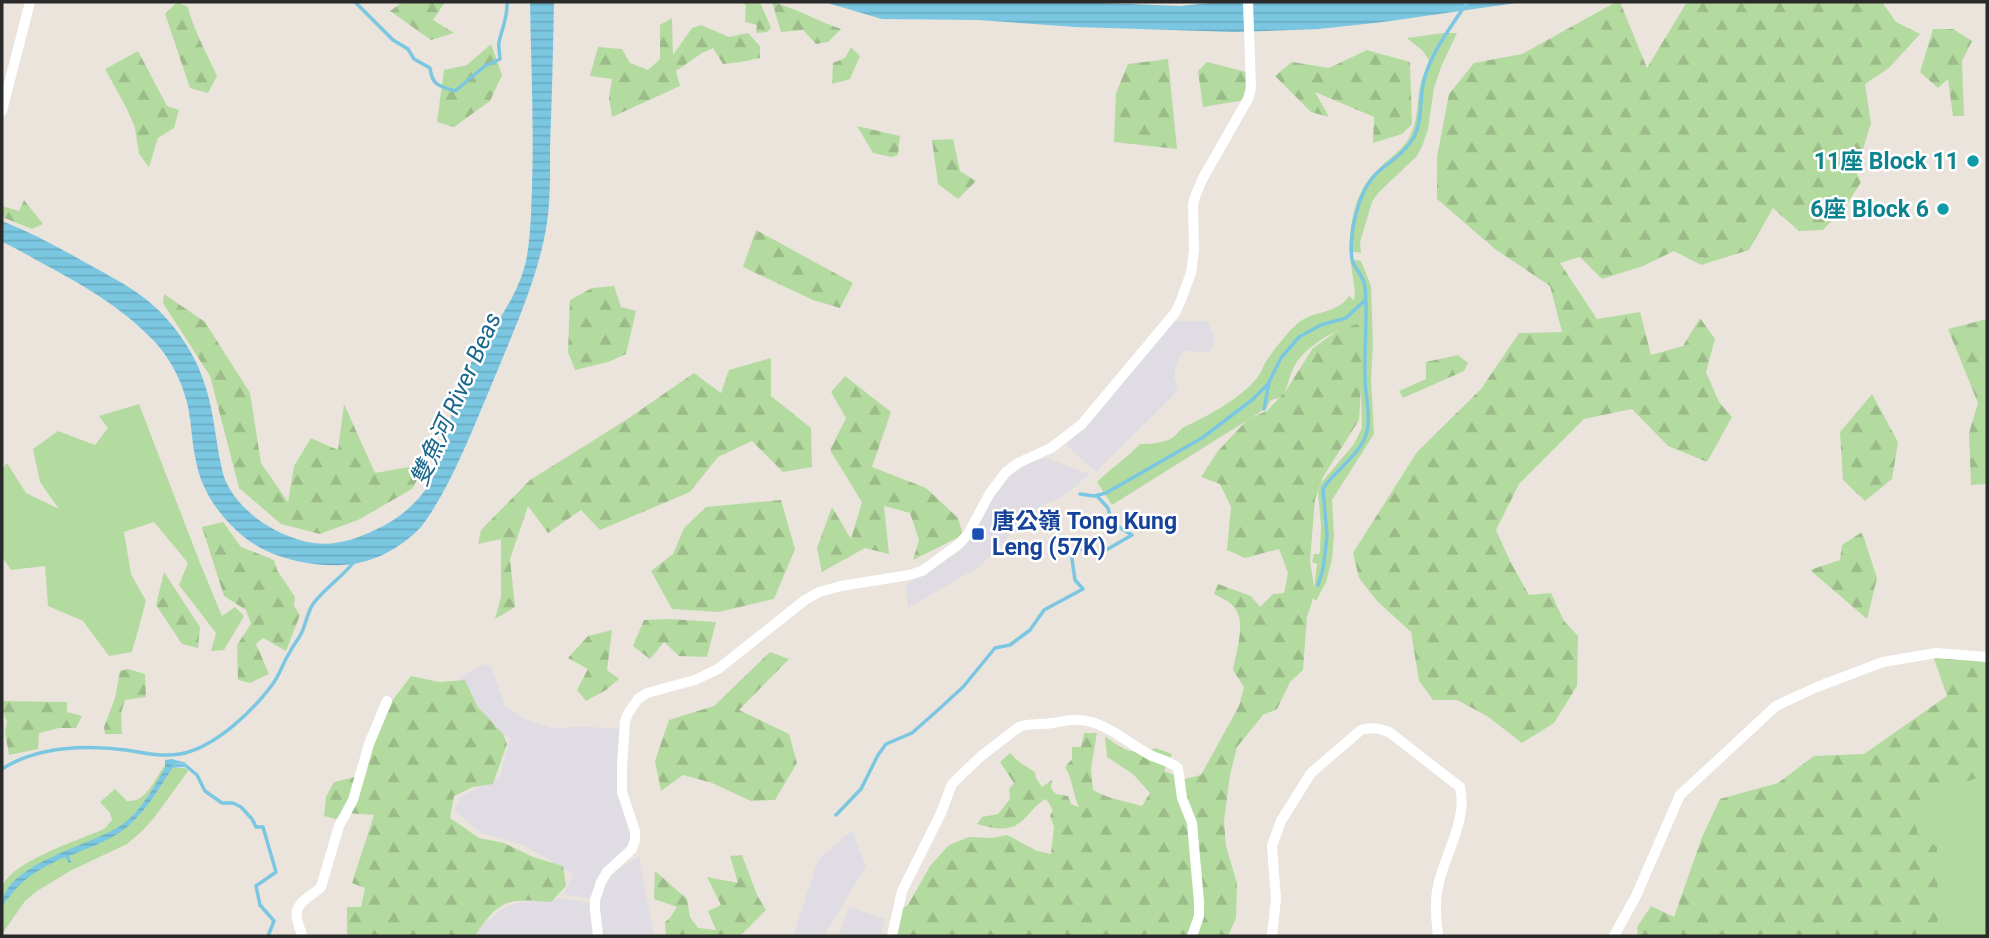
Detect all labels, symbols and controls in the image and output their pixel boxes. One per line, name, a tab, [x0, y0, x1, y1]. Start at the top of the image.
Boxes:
place label: 11座 Block 11	[1814, 148, 1959, 175]
marker: 11座 Block 11	[1965, 153, 1981, 169]
place label: 6座 Block 6	[1810, 196, 1929, 223]
marker: 6座 Block 6	[1935, 201, 1951, 217]
water label: 雙魚河 River Beas	[405, 308, 507, 490]
place label: 唐公嶺 Tong Kung Leng (57K)	[992, 508, 1177, 561]
marker: 唐公嶺 Tong Kung Leng (57K)	[970, 526, 986, 542]

